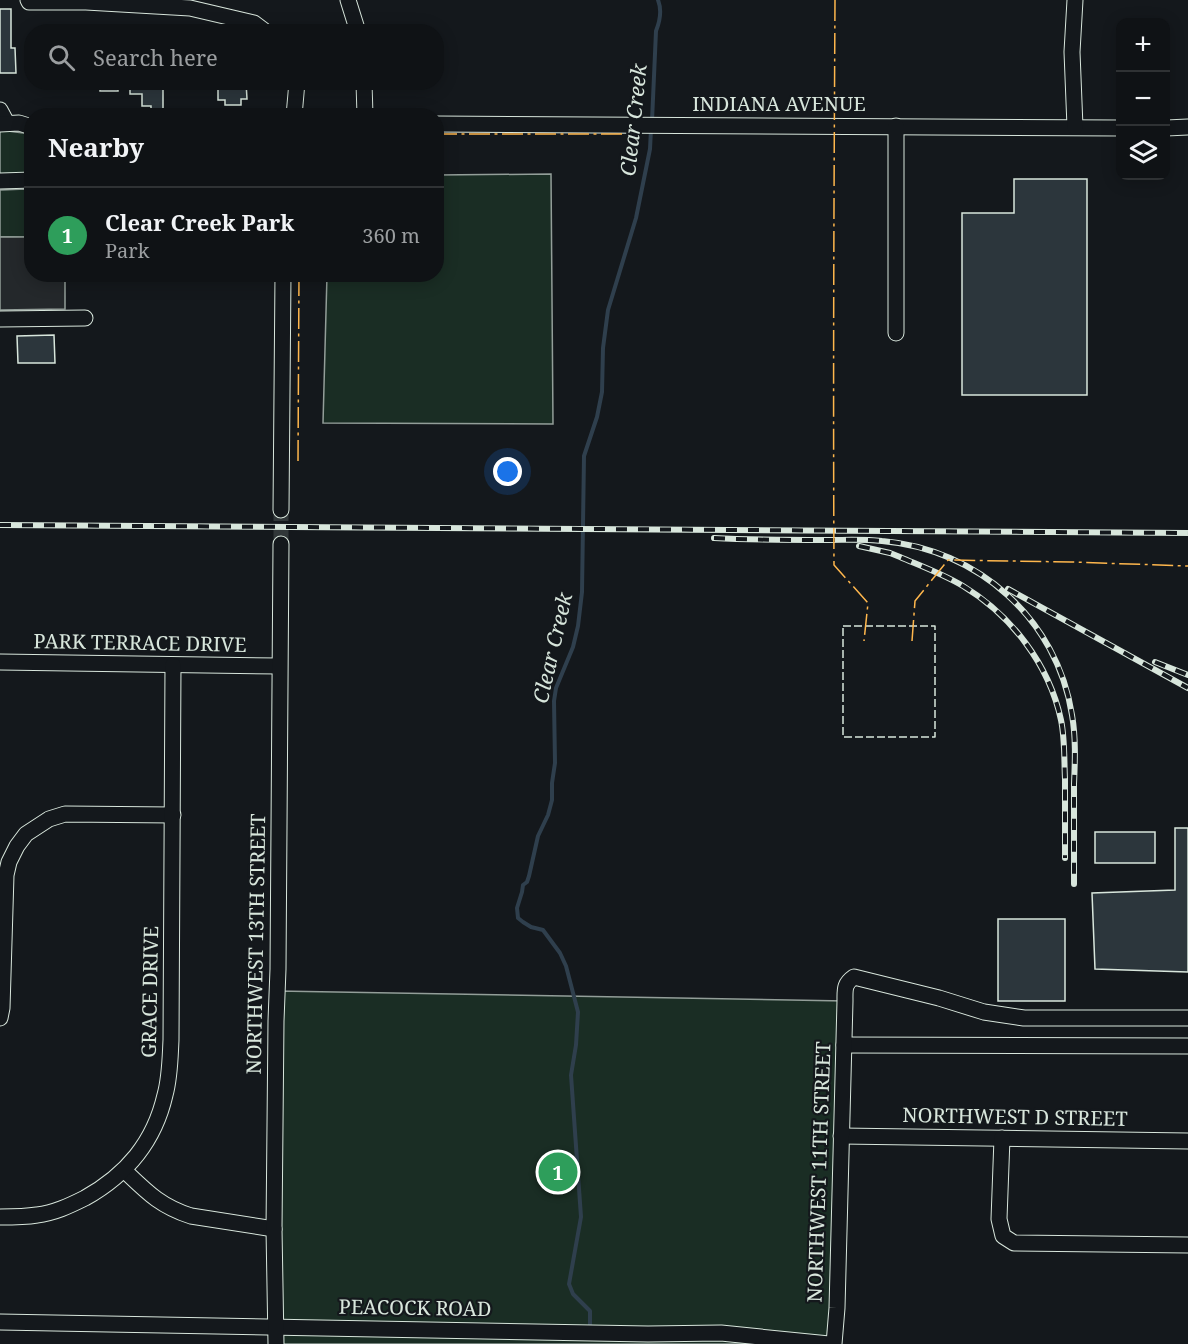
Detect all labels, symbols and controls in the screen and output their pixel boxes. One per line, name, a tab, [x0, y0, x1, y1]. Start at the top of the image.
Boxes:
map controls	[1116, 18, 1170, 180]
button: +	[1116, 18, 1170, 72]
search box	[24, 24, 444, 90]
icon: search	[45, 41, 78, 74]
text: Search here	[93, 42, 218, 72]
water label: Clear Creek	[613, 61, 653, 177]
button: −	[1116, 72, 1170, 126]
street label: INDIANA AVENUE	[692, 90, 866, 117]
button: layers	[1116, 126, 1170, 180]
text: Nearby	[48, 129, 144, 165]
text: Clear Creek Park	[105, 207, 294, 237]
text: 1	[62, 222, 73, 249]
text: 360 m	[362, 222, 420, 249]
text: Park	[105, 237, 149, 264]
your location	[493, 457, 522, 486]
water label: Clear Creek	[526, 589, 579, 706]
street label: PARK TERRACE DRIVE	[33, 627, 247, 658]
street label: NORTHWEST 13TH STREET	[240, 813, 271, 1075]
street label: GRACE DRIVE	[135, 926, 164, 1058]
street label: NORTHWEST 11TH STREET	[800, 1041, 837, 1303]
street label: NORTHWEST D STREET	[902, 1101, 1128, 1132]
pin: 1	[538, 1150, 578, 1194]
street label: PEACOCK ROAD	[338, 1293, 492, 1322]

